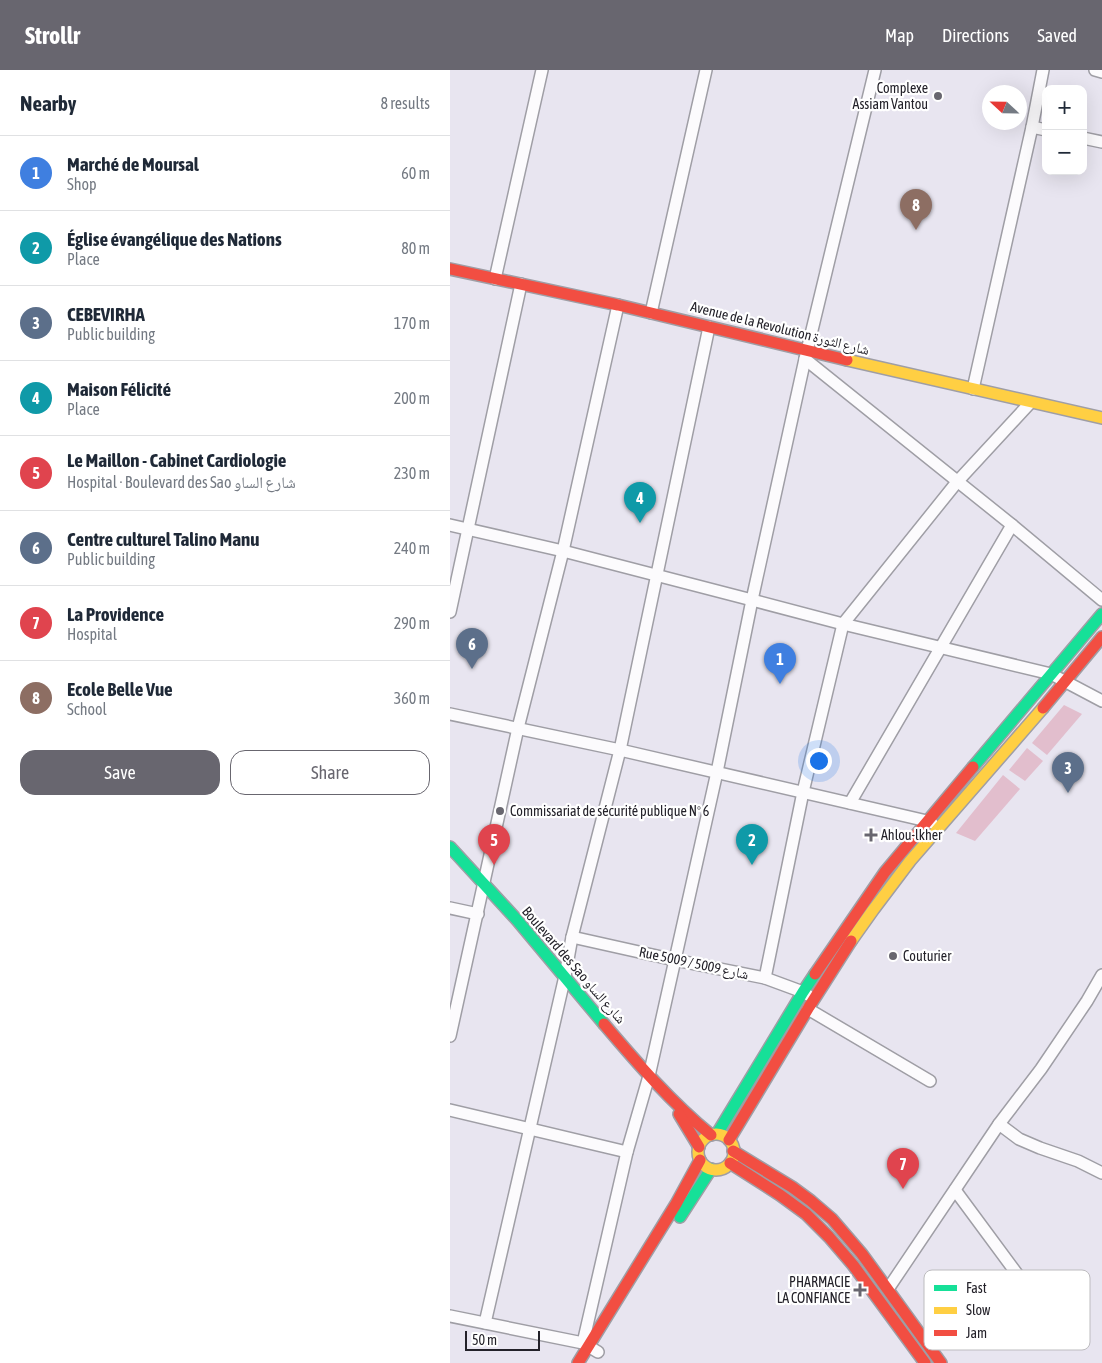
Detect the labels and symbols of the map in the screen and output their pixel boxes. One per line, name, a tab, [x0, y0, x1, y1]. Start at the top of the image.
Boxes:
place label: Complexe Assiam Vantou	[853, 80, 928, 112]
north arrow	[982, 85, 1027, 130]
marker: Complexe Assiam Vantou	[932, 90, 944, 102]
pin: 8	[900, 189, 932, 230]
street label: Avenue de la Revolution شارع الثورة	[688, 298, 871, 360]
pin: 4	[624, 482, 656, 523]
pin: 6	[456, 628, 488, 669]
pin: 1	[764, 643, 796, 684]
your location	[806, 748, 832, 774]
pin: 3	[1052, 752, 1084, 793]
place label: Commissariat de sécurité publique Nº 6	[510, 803, 710, 819]
marker: Commissariat de sécurité publique Nº 6	[494, 805, 506, 817]
pin: 5	[478, 824, 510, 865]
pin: 2	[736, 824, 768, 865]
place label: Ahlou-lkher	[881, 827, 943, 843]
marker: Ahlou-lkher	[865, 829, 877, 841]
street label: Boulevard des Sao شارع الساو	[517, 903, 629, 1028]
street label: Rue 5009 / شارع 5009	[637, 944, 750, 984]
place label: Couturier	[903, 948, 952, 964]
marker: Couturier	[887, 950, 899, 962]
pin: 7	[887, 1148, 919, 1189]
legend	[924, 1270, 1090, 1350]
place label: PHARMACIE LA CONFIANCE	[777, 1274, 850, 1306]
text: Fast	[966, 1280, 987, 1296]
marker: PHARMACIE LA CONFIANCE	[854, 1284, 866, 1296]
text: Slow	[966, 1302, 991, 1318]
text: Jam	[966, 1325, 987, 1341]
scale bar	[465, 1328, 540, 1351]

